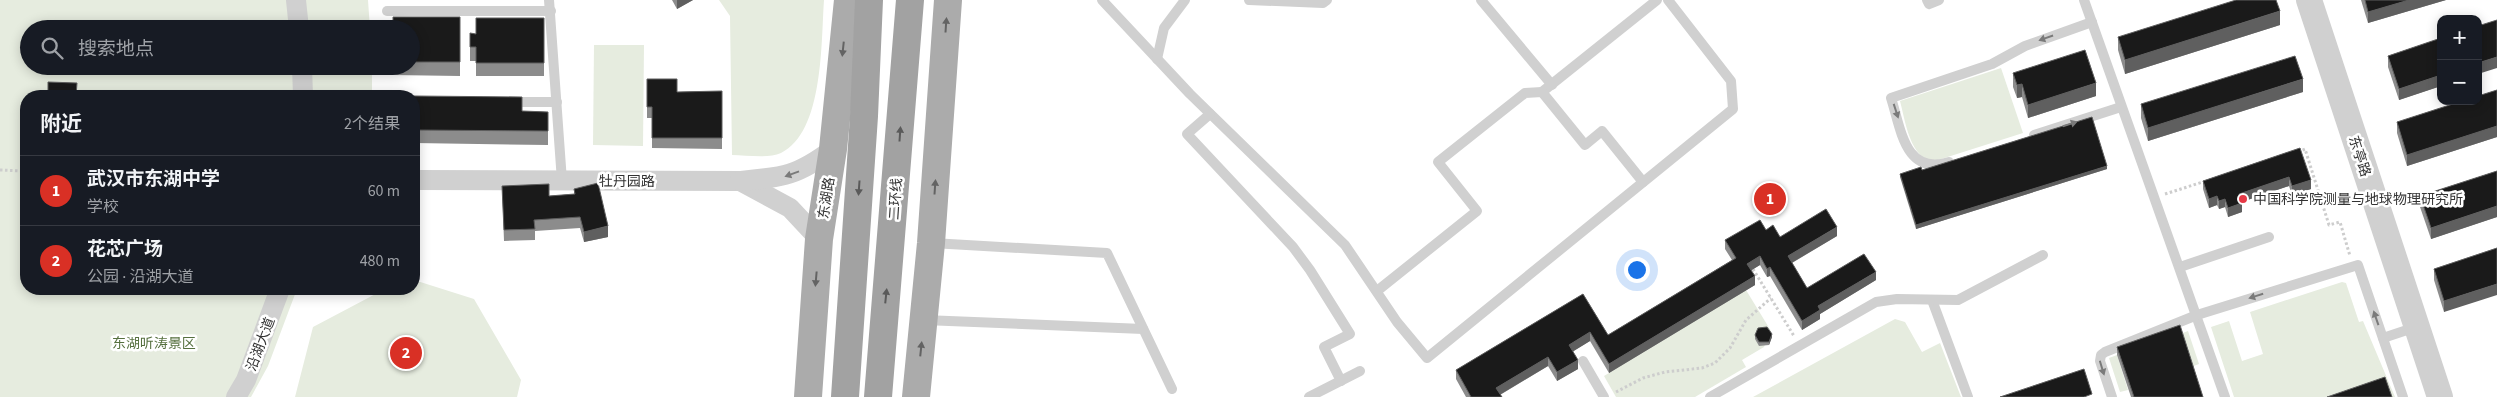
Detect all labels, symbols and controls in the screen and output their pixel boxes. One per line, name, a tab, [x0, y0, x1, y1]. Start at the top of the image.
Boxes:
map controls	[2437, 15, 2482, 105]
button: +	[2437, 15, 2482, 60]
one-way arrow	[942, 16, 950, 32]
search box	[20, 20, 420, 75]
icon: search	[38, 34, 66, 62]
one-way arrow	[2038, 35, 2053, 42]
text: 搜索地点	[78, 36, 154, 63]
one-way arrow	[839, 41, 847, 57]
button: −	[2437, 60, 2482, 105]
one-way arrow	[1892, 104, 1900, 119]
text: 附近	[40, 109, 82, 139]
text: 2个结果	[344, 113, 400, 135]
one-way arrow	[2062, 119, 2077, 127]
one-way arrow	[896, 126, 904, 142]
street label: 东亭路	[2343, 133, 2375, 179]
text: 武汉市东湖中学	[87, 166, 220, 193]
one-way arrow	[784, 171, 799, 178]
street label: 牡丹园路	[599, 172, 655, 192]
street label: 东湖路	[814, 176, 840, 220]
street label: 二环线	[885, 177, 907, 221]
one-way arrow	[931, 178, 939, 194]
text: 1	[52, 180, 60, 202]
text: 60 m	[368, 180, 400, 202]
pin: 1	[1754, 180, 1786, 218]
one-way arrow	[854, 181, 862, 197]
place label: 中国科学院测量与地球物理研究所	[2253, 190, 2463, 210]
marker: 中国科学院测量与地球物理研究所	[2237, 193, 2249, 205]
text: 学校	[87, 196, 119, 218]
text: 花芯广场	[87, 236, 163, 263]
text: 2	[52, 250, 60, 272]
text: 480 m	[360, 250, 400, 272]
your location	[1624, 257, 1650, 283]
text: 公园 · 沿湖大道	[87, 266, 193, 288]
one-way arrow	[812, 272, 820, 288]
one-way arrow	[882, 288, 890, 304]
one-way arrow	[2249, 293, 2264, 301]
one-way arrow	[2372, 310, 2379, 325]
street label: 沿湖大道	[242, 315, 280, 374]
park label: 东湖听涛景区	[112, 334, 196, 354]
pin: 2	[390, 334, 422, 372]
one-way arrow	[917, 340, 925, 356]
one-way arrow	[2099, 360, 2107, 375]

